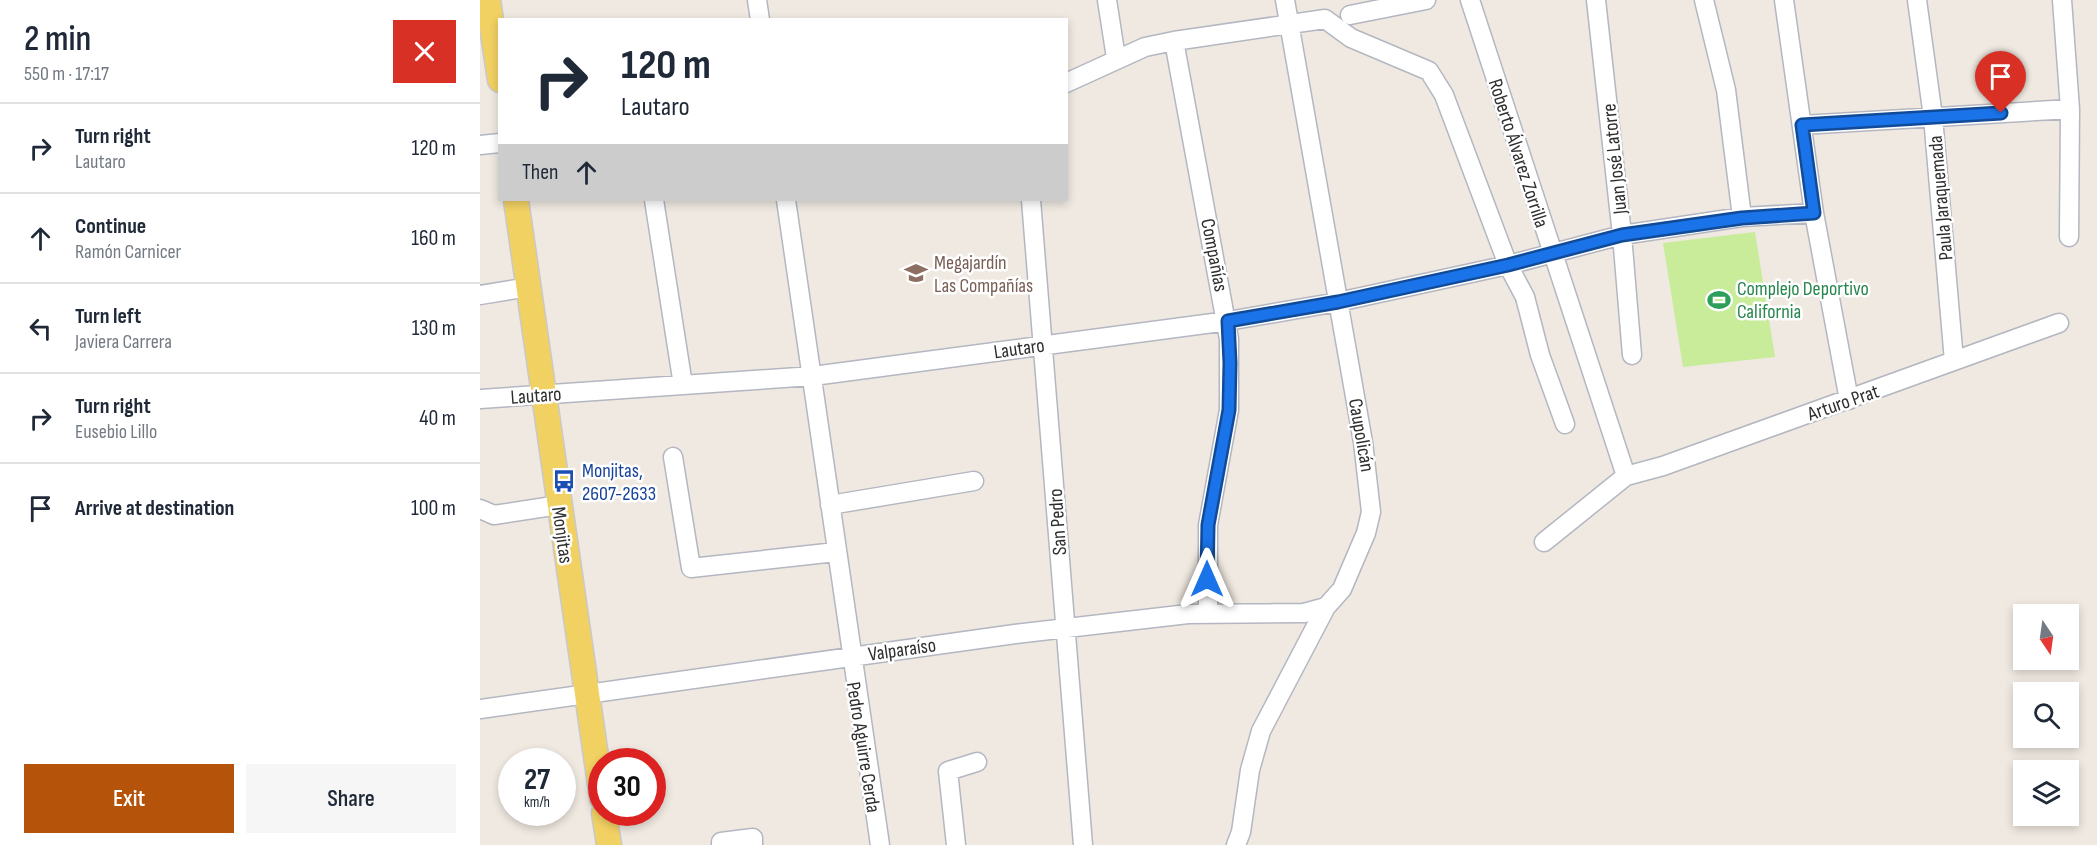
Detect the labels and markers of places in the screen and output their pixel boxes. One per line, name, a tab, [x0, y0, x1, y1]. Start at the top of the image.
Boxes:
pin	[1975, 51, 2026, 113]
place label: Megajardín Las Compañías	[934, 251, 1033, 298]
school or university icon: Megajardín Las Compañías	[903, 260, 929, 286]
place label: Complejo Deportivo California	[1737, 277, 1869, 324]
sports icon: Complejo Deportivo California	[1706, 287, 1732, 313]
place label: Monjitas, 2607-2633	[582, 459, 656, 506]
bus stop icon: Monjitas, 2607-2633	[551, 468, 577, 494]

